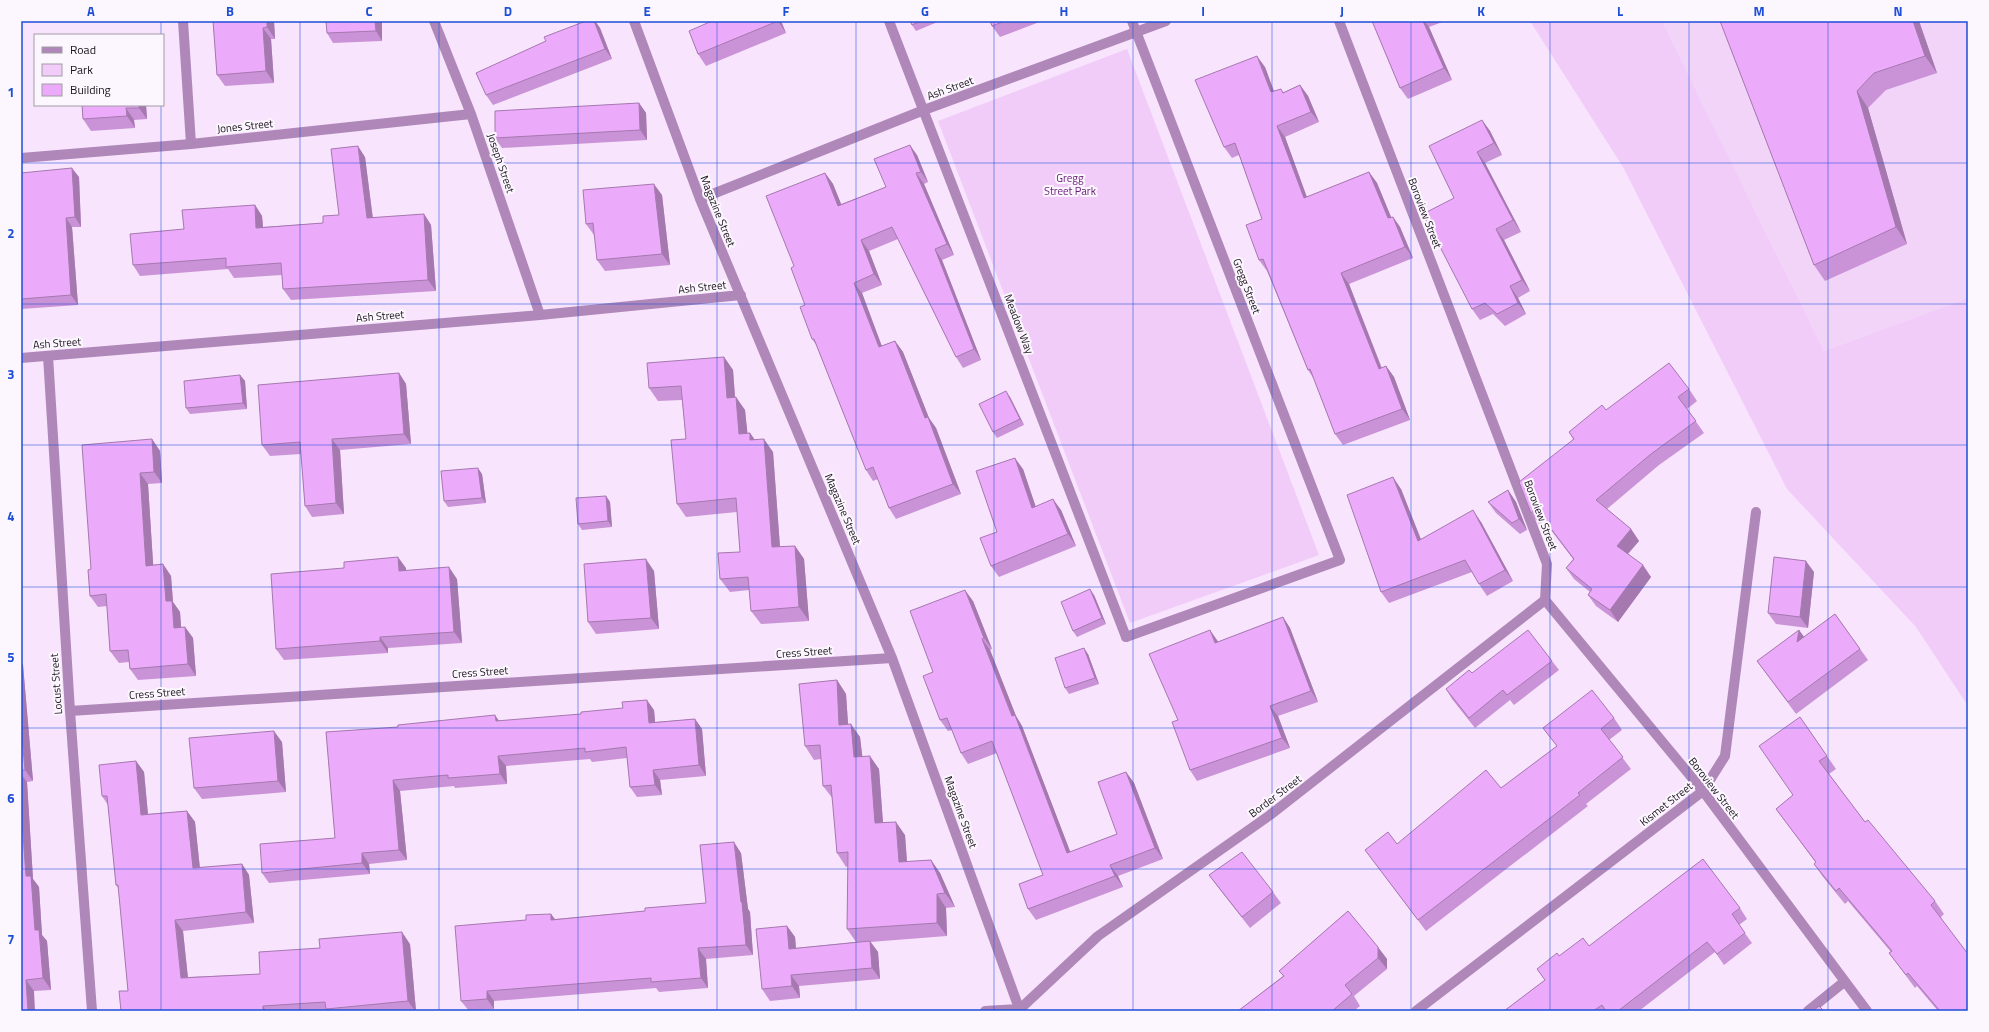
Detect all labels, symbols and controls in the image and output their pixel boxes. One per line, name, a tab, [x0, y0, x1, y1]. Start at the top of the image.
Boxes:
text: A	[87, 1, 95, 21]
text: B	[226, 1, 234, 21]
text: C	[365, 1, 373, 21]
text: D	[504, 1, 512, 21]
text: E	[643, 1, 651, 21]
text: F	[783, 1, 790, 21]
text: G	[921, 1, 929, 21]
text: H	[1060, 1, 1068, 21]
text: I	[1201, 1, 1205, 21]
text: J	[1340, 1, 1344, 21]
text: K	[1477, 1, 1485, 21]
text: L	[1617, 1, 1623, 21]
text: M	[1753, 1, 1765, 21]
text: N	[1893, 1, 1903, 21]
legend	[34, 34, 164, 106]
text: Road	[70, 40, 96, 59]
text: Park	[70, 60, 93, 79]
street label: Ash Street	[925, 72, 976, 104]
text: Building	[70, 80, 111, 99]
text: 1	[7, 82, 15, 102]
street label: Jones Street	[216, 115, 274, 137]
street label: Joseph Street	[483, 131, 519, 195]
park label: Gregg Street Park	[1044, 170, 1097, 199]
street label: Magazine Street	[696, 173, 740, 249]
street label: Boroview Street	[1404, 175, 1446, 251]
text: 2	[7, 223, 15, 243]
street label: Gregg Street	[1229, 256, 1265, 316]
street label: Ash Street	[677, 277, 727, 297]
street label: Meadow Way	[1000, 292, 1038, 357]
street label: Ash Street	[355, 306, 405, 326]
street label: Ash Street	[32, 333, 82, 353]
text: 3	[7, 364, 15, 384]
street label: Magazine Street	[821, 471, 865, 547]
street label: Boroview Street	[1520, 477, 1562, 553]
text: 4	[7, 506, 15, 526]
street label: Cress Street	[775, 642, 833, 662]
text: 5	[7, 647, 15, 667]
street label: Locust Street	[46, 653, 66, 715]
street label: Cress Street	[451, 662, 509, 682]
street label: Cress Street	[128, 683, 186, 703]
street label: Boroview Street	[1685, 754, 1743, 822]
street label: Border Street	[1245, 771, 1305, 821]
street label: Magazine Street	[941, 774, 981, 850]
street label: Kismet Street	[1636, 778, 1696, 830]
text: 6	[7, 788, 15, 808]
text: 7	[7, 929, 15, 949]

